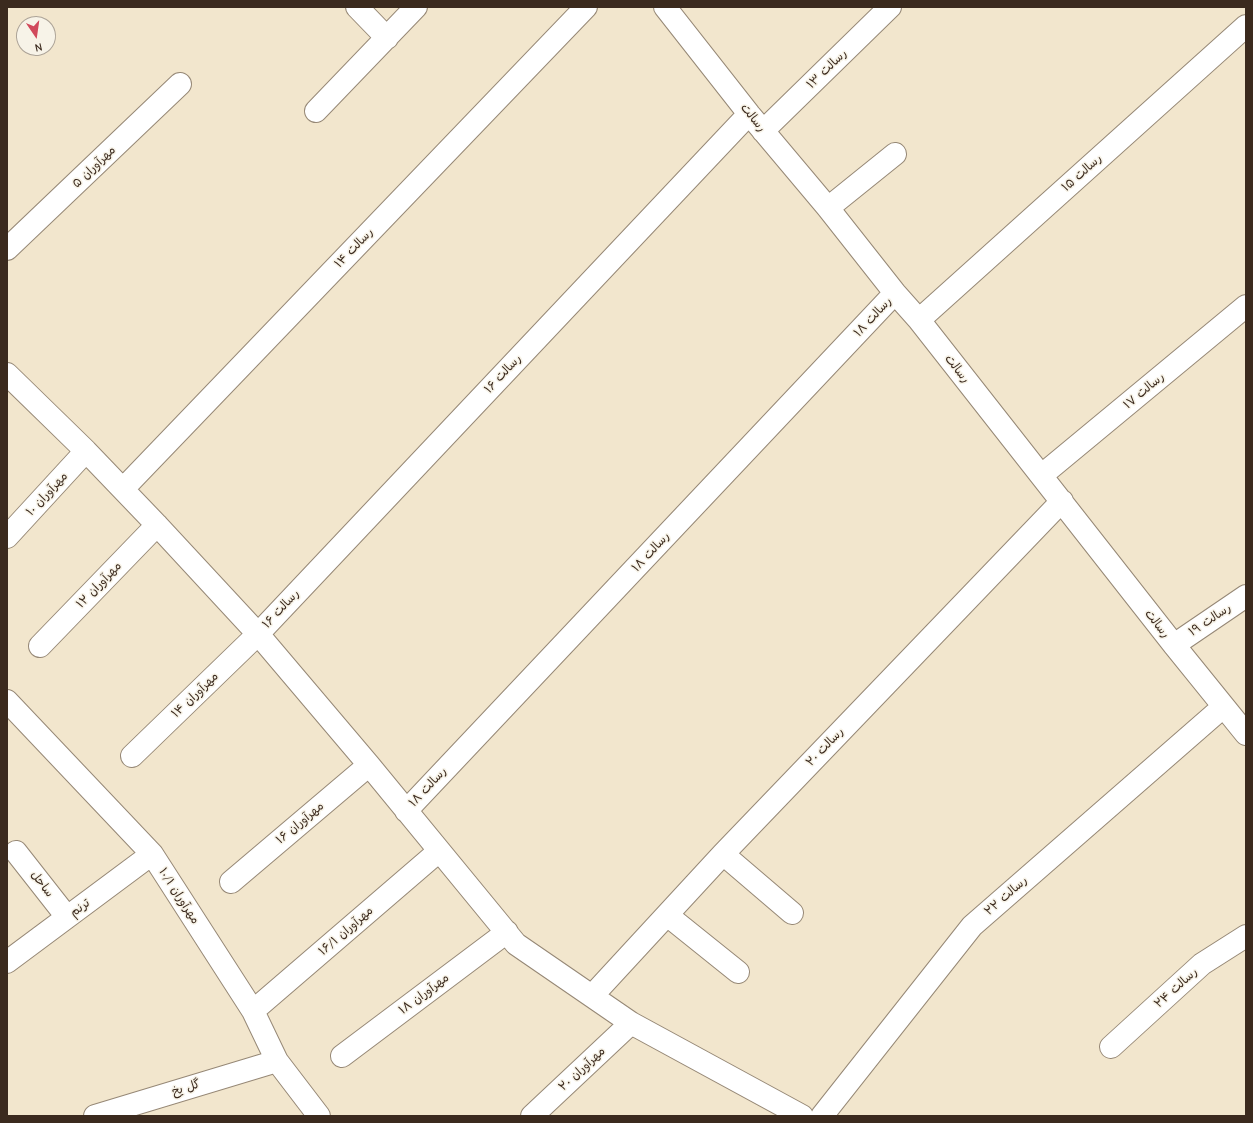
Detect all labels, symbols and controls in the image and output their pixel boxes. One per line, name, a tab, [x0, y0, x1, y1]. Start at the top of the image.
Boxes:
north arrow	[16, 16, 56, 56]
text: N	[34, 40, 44, 54]
street label: رسالت ۱۳	[804, 46, 850, 92]
street label: رسالت	[737, 101, 769, 135]
street label: مهرآوران ۵	[69, 143, 119, 191]
street label: رسالت ۱۵	[1059, 151, 1105, 195]
street label: رسالت ۱۴	[332, 225, 376, 271]
street label: رسالت ۱۸	[851, 294, 895, 340]
street label: رسالت ۱۶	[481, 352, 525, 396]
street label: رسالت	[941, 352, 973, 386]
street label: رسالت ۱۷	[1121, 370, 1167, 412]
street label: مهرآوران ۱۰	[23, 469, 71, 519]
street label: رسالت ۱۸	[629, 529, 673, 575]
street label: مهرآوران ۱۲	[73, 559, 125, 611]
street label: رسالت ۱۶	[259, 587, 303, 631]
street label: رسالت ۱۹	[1186, 601, 1234, 639]
street label: رسالت	[1141, 607, 1173, 641]
street label: ۱۴ مهرآوران	[169, 669, 221, 721]
street label: رسالت ۲۰	[803, 725, 847, 769]
street label: رسالت ۱۸	[406, 764, 450, 810]
street label: مهرآوران ۱۶	[273, 799, 327, 847]
street label: مهرآوران ۱۰/۱	[156, 865, 202, 927]
street label: ساحل	[27, 868, 57, 900]
street label: رسالت ۲۲	[981, 873, 1031, 919]
street label: ترنم	[67, 896, 93, 920]
street label: مهرآوران ۱۶/۱	[316, 903, 376, 959]
street label: رسالت ۲۴	[1151, 965, 1201, 1011]
street label: مهرآوران ۱۸	[396, 971, 452, 1017]
street label: مهرآوران ۲۰	[556, 1044, 608, 1094]
street label: گل یخ	[170, 1077, 202, 1099]

